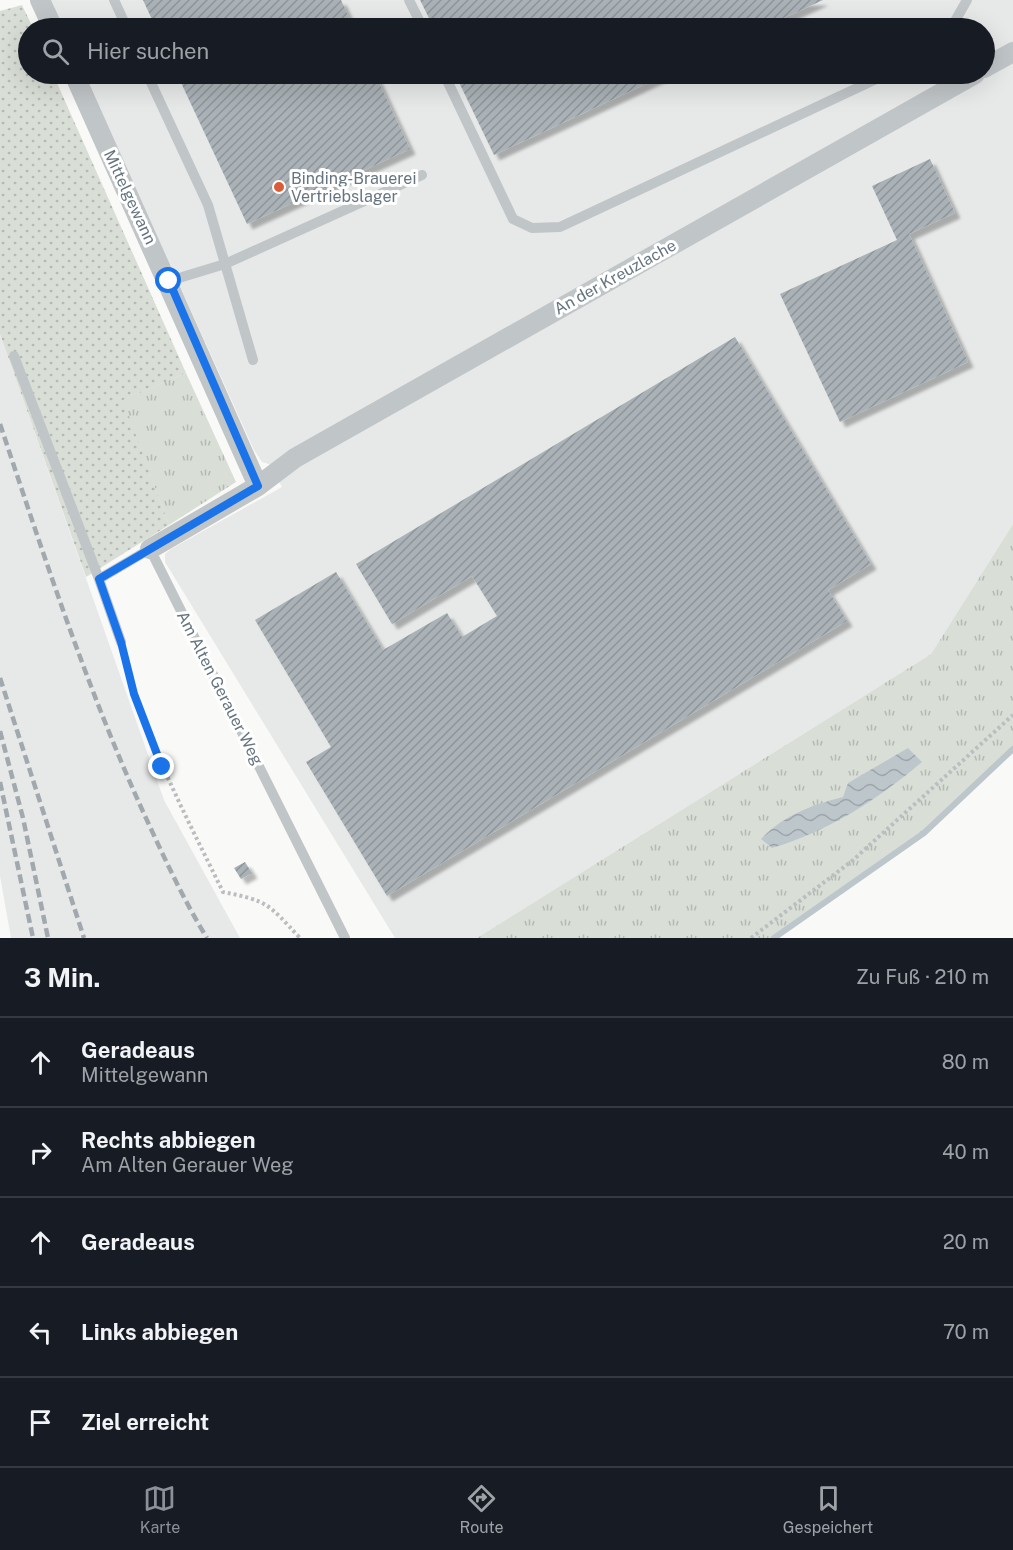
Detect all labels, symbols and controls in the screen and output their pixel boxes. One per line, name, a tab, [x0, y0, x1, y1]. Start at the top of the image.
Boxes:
search box	[18, 18, 995, 84]
icon: search	[39, 35, 72, 68]
text: Hier suchen	[87, 38, 209, 64]
street label: Mittelgewann	[100, 147, 160, 247]
place label: Binding-Brauerei Vertriebslager	[291, 169, 416, 206]
marker: Binding-Brauerei Vertriebslager	[272, 180, 286, 194]
street label: An der Kreuzlache	[551, 236, 679, 318]
route start	[155, 267, 181, 293]
street label: Am Alten Gerauer Weg	[173, 608, 267, 768]
route end	[148, 753, 174, 779]
text: 3 Min.	[24, 962, 100, 993]
text: Zu Fuß · 210 m	[856, 965, 989, 989]
text: Geradeaus	[81, 1037, 195, 1063]
icon: ahead	[24, 1046, 57, 1079]
text: 80 m	[942, 1050, 989, 1074]
text: Mittelgewann	[81, 1063, 208, 1087]
text: Rechts abbiegen	[81, 1127, 256, 1153]
icon: right	[24, 1136, 57, 1169]
text: 40 m	[942, 1140, 989, 1164]
text: Am Alten Gerauer Weg	[81, 1153, 294, 1177]
icon: ahead	[24, 1226, 57, 1259]
text: Geradeaus	[81, 1229, 195, 1255]
text: 20 m	[943, 1230, 989, 1254]
icon: left	[24, 1316, 57, 1349]
text: Links abbiegen	[81, 1319, 238, 1345]
text: 70 m	[943, 1320, 989, 1344]
icon: arrive	[24, 1406, 57, 1439]
text: Ziel erreicht	[81, 1409, 209, 1435]
tab: Karte	[140, 1482, 180, 1537]
tab: Route	[460, 1482, 504, 1537]
tab: Gespeichert	[783, 1482, 873, 1537]

